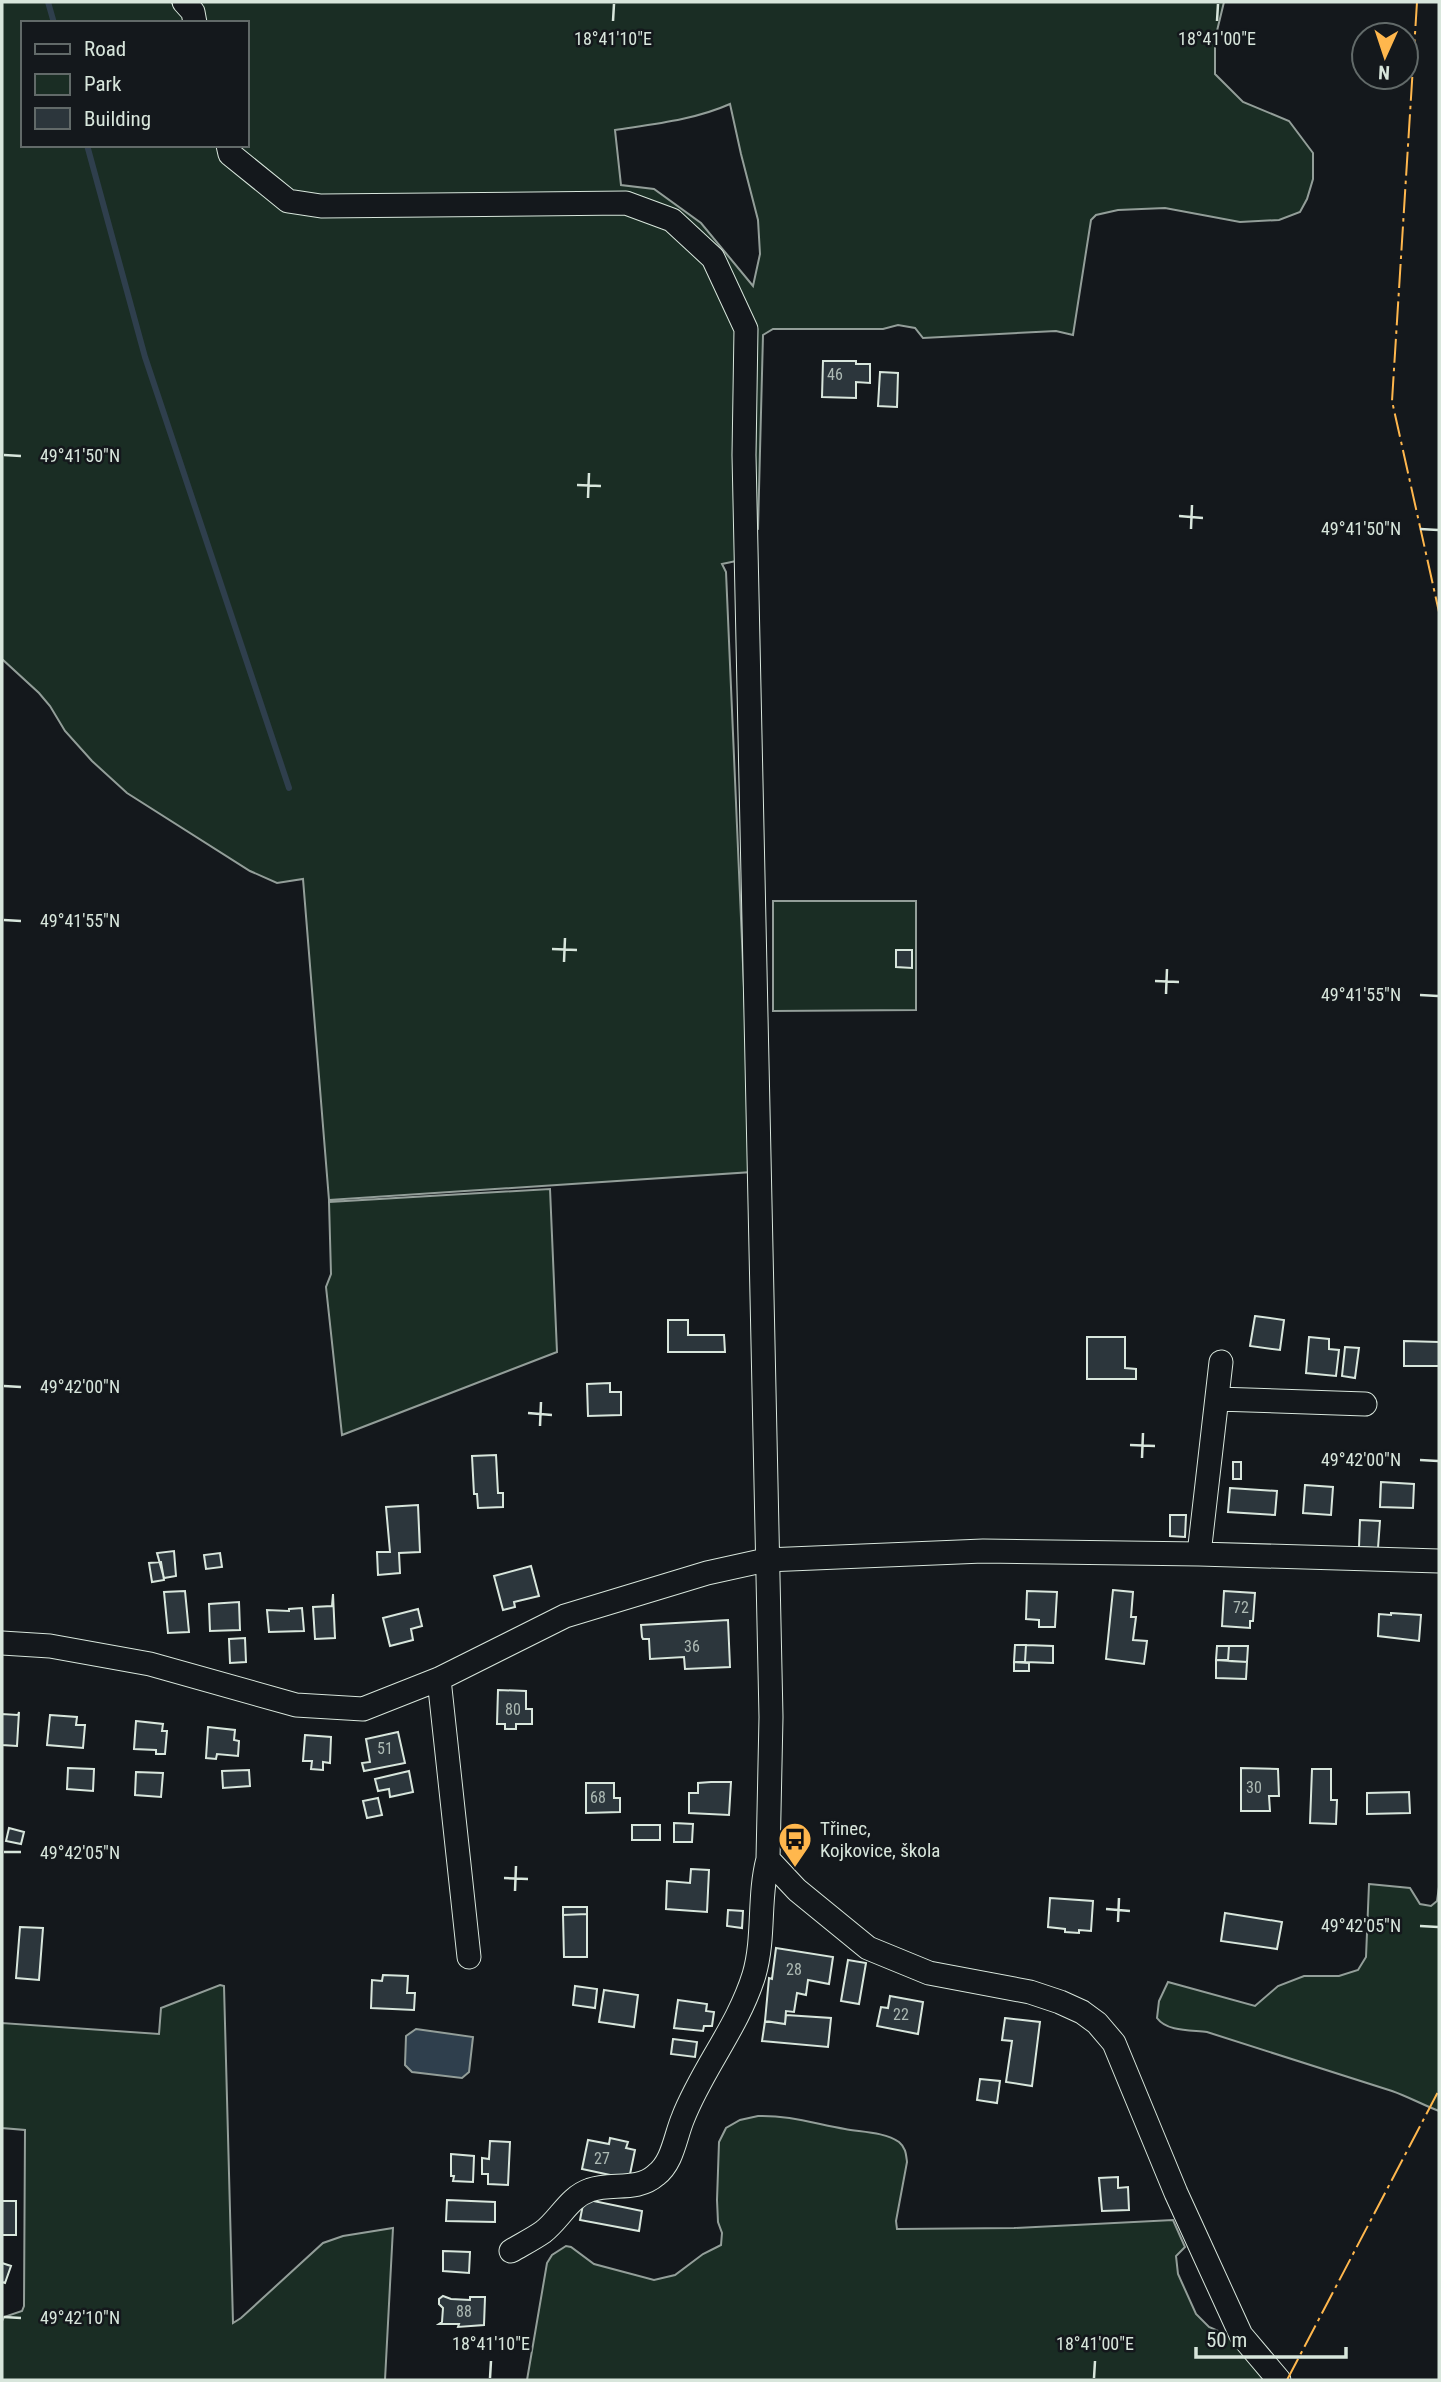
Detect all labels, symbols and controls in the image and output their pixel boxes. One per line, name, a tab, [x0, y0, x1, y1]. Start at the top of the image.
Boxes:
legend	[21, 21, 248, 147]
north arrow	[1350, 21, 1420, 91]
text: 18°41'10"E	[574, 28, 652, 49]
text: 18°41'00"E	[1178, 28, 1256, 49]
text: Road	[84, 37, 126, 61]
text: N	[1378, 61, 1391, 84]
text: Park	[84, 72, 122, 96]
text: Building	[84, 107, 151, 131]
house number: 46	[827, 365, 843, 384]
text: 49°41'50"N	[40, 445, 120, 466]
text: 49°41'50"N	[1321, 518, 1401, 539]
text: 49°41'55"N	[40, 910, 120, 931]
text: 49°41'55"N	[1321, 984, 1401, 1005]
text: 49°42'00"N	[40, 1376, 120, 1397]
text: 49°42'00"N	[1321, 1449, 1401, 1470]
house number: 72	[1233, 1598, 1249, 1617]
house number: 36	[684, 1637, 700, 1656]
house number: 80	[505, 1700, 521, 1719]
house number: 51	[377, 1739, 393, 1758]
house number: 30	[1246, 1778, 1262, 1797]
house number: 68	[590, 1788, 606, 1807]
place label: Třinec, Kojkovice, škola	[820, 1817, 940, 1862]
bus stop icon: Třinec, Kojkovice, škola	[776, 1820, 814, 1869]
text: 49°42'05"N	[40, 1842, 120, 1863]
text: 49°42'05"N	[1321, 1915, 1401, 1936]
house number: 28	[786, 1960, 802, 1979]
house number: 22	[893, 2005, 909, 2024]
house number: 27	[594, 2149, 610, 2168]
house number: 88	[456, 2302, 472, 2321]
text: 49°42'10"N	[40, 2307, 120, 2328]
scale bar	[1196, 2316, 1346, 2360]
text: 50 m	[1206, 2328, 1247, 2352]
text: 18°41'10"E	[452, 2333, 530, 2354]
text: 18°41'00"E	[1056, 2333, 1134, 2354]

